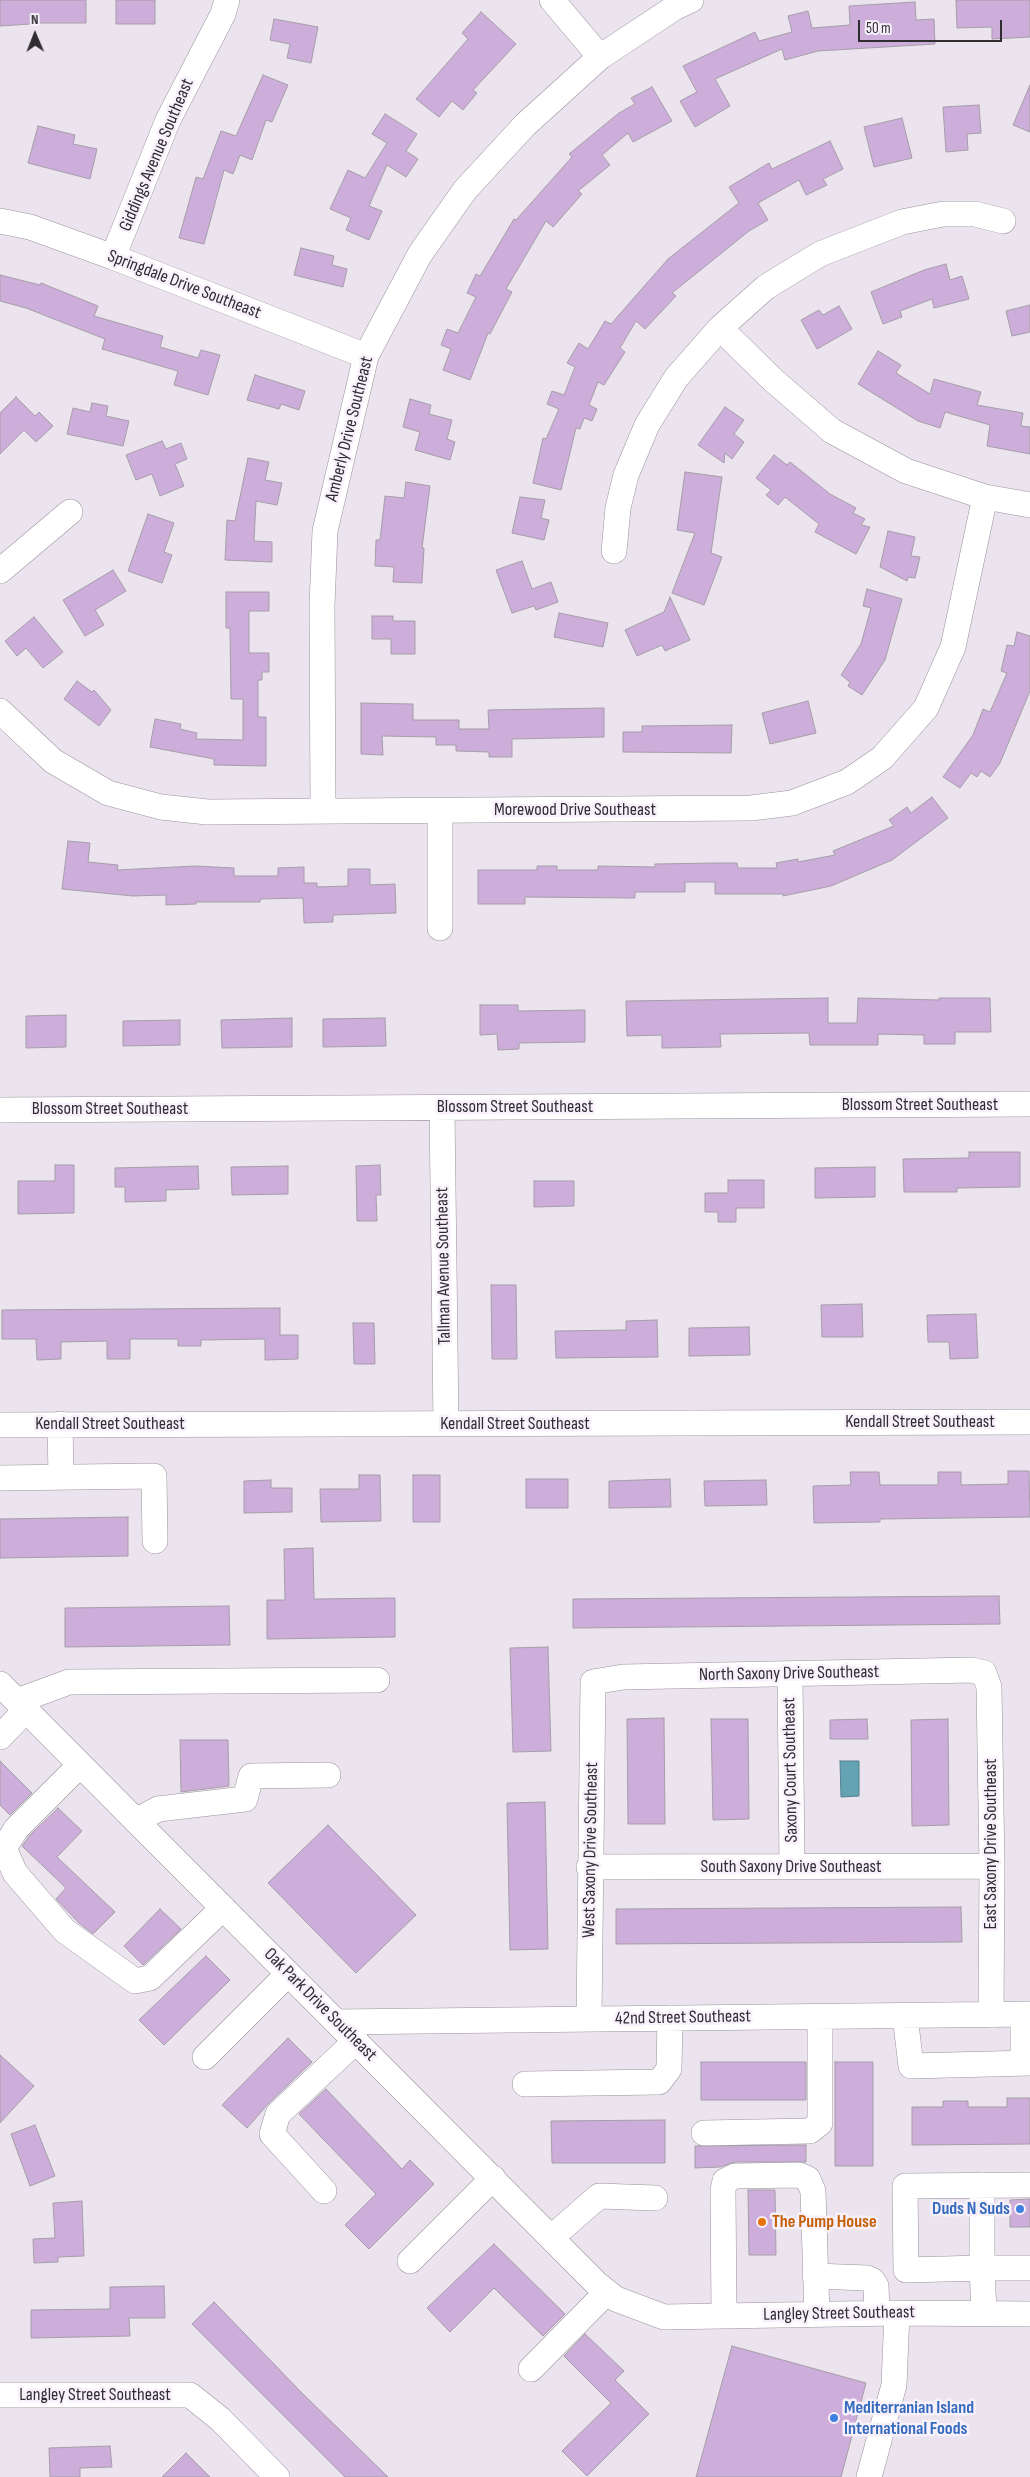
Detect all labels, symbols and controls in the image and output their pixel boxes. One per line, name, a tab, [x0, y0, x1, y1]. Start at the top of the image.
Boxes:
north arrow	[10, 10, 60, 60]
scale bar	[860, 10, 1004, 42]
text: N	[31, 11, 39, 28]
text: 50 m	[866, 19, 891, 38]
street label: Giddings Avenue Southeast	[115, 75, 199, 235]
street label: Springdale Drive Southeast	[104, 246, 264, 324]
street label: Amberly Drive Southeast	[322, 354, 378, 504]
street label: Morewood Drive Southeast	[494, 799, 656, 821]
street label: Blossom Street Southeast	[842, 1094, 998, 1116]
street label: Blossom Street Southeast	[437, 1096, 593, 1118]
street label: Blossom Street Southeast	[32, 1098, 188, 1120]
street label: Tallman Avenue Southeast	[432, 1187, 456, 1345]
street label: Kendall Street Southeast	[845, 1411, 995, 1433]
street label: Kendall Street Southeast	[35, 1413, 185, 1435]
street label: Kendall Street Southeast	[440, 1413, 590, 1435]
street label: North Saxony Drive Southeast	[699, 1662, 879, 1686]
street label: Saxony Court Southeast	[779, 1697, 803, 1843]
street label: East Saxony Drive Southeast	[980, 1758, 1002, 1930]
street label: West Saxony Drive Southeast	[579, 1762, 603, 1938]
street label: South Saxony Drive Southeast	[700, 1856, 882, 1878]
street label: Oak Park Drive Southeast	[259, 1944, 381, 2066]
street label: 42nd Street Southeast	[615, 2006, 751, 2030]
place label: Duds N Suds	[932, 2198, 1010, 2220]
marker: Duds N Suds	[1014, 2203, 1026, 2215]
place label: The Pump House	[772, 2211, 877, 2233]
marker: The Pump House	[756, 2216, 768, 2228]
street label: Langley Street Southeast	[763, 2302, 915, 2326]
street label: Langley Street Southeast	[19, 2384, 171, 2406]
place label: Mediterranian Island International Foods	[844, 2397, 974, 2440]
marker: Mediterranian Island International Foods	[828, 2412, 840, 2424]

